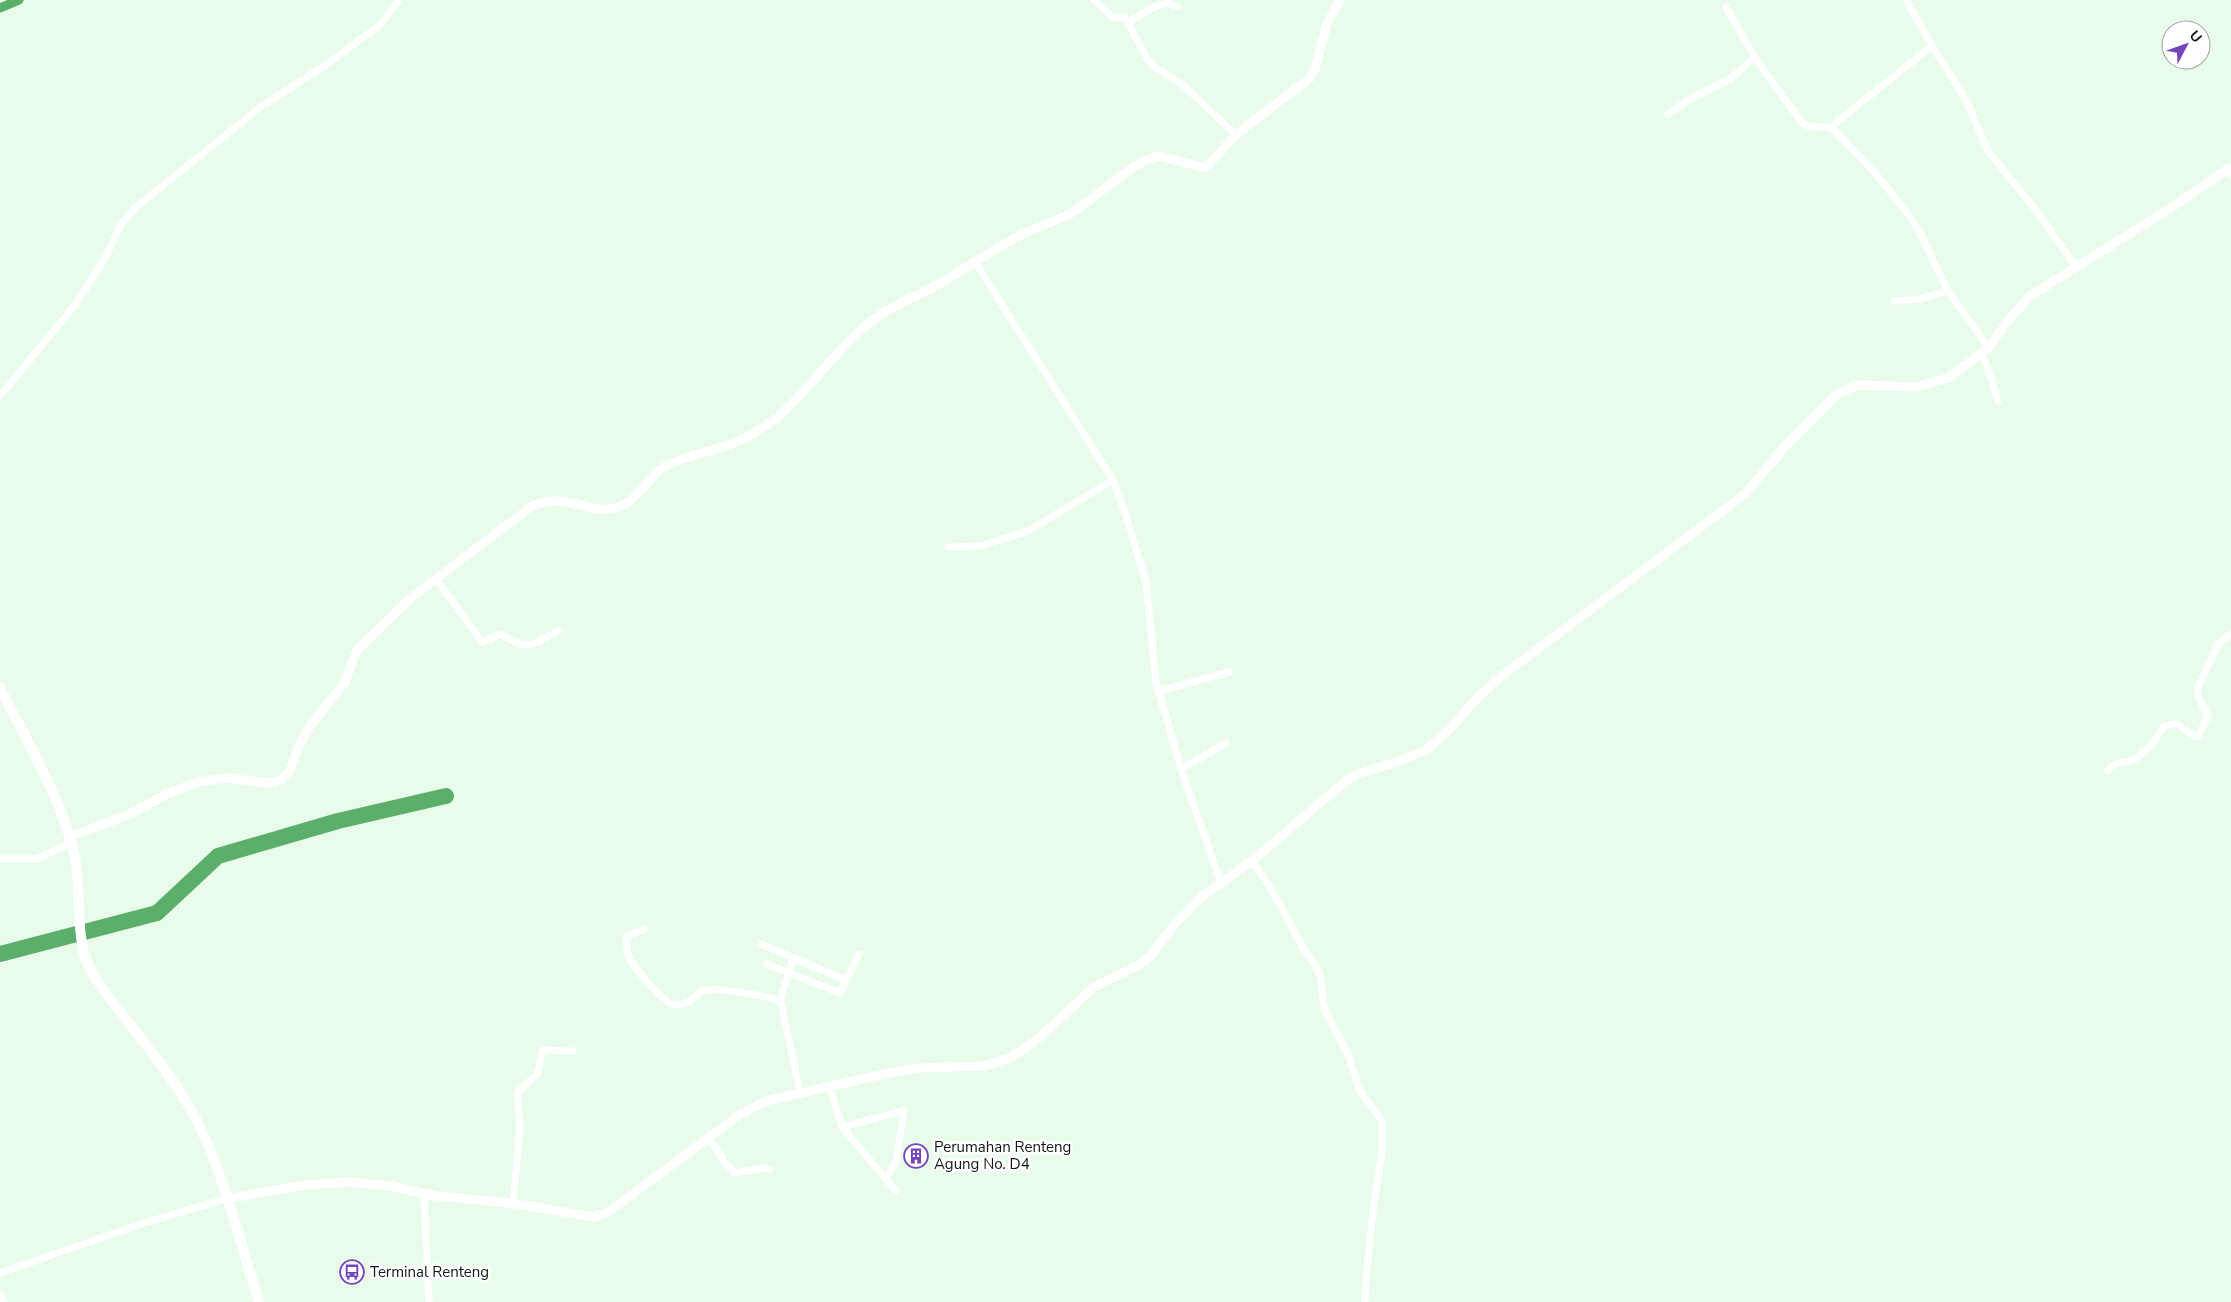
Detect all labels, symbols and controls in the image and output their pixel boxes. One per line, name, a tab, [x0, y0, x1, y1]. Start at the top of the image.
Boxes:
north arrow	[2161, 20, 2211, 70]
text: U	[2185, 27, 2206, 47]
place label: Perumahan Renteng Agung No. D4	[934, 1137, 1071, 1174]
building icon: Perumahan Renteng Agung No. D4	[903, 1143, 929, 1169]
bus stop icon: Terminal Renteng	[339, 1259, 365, 1285]
place label: Terminal Renteng	[370, 1262, 489, 1282]

